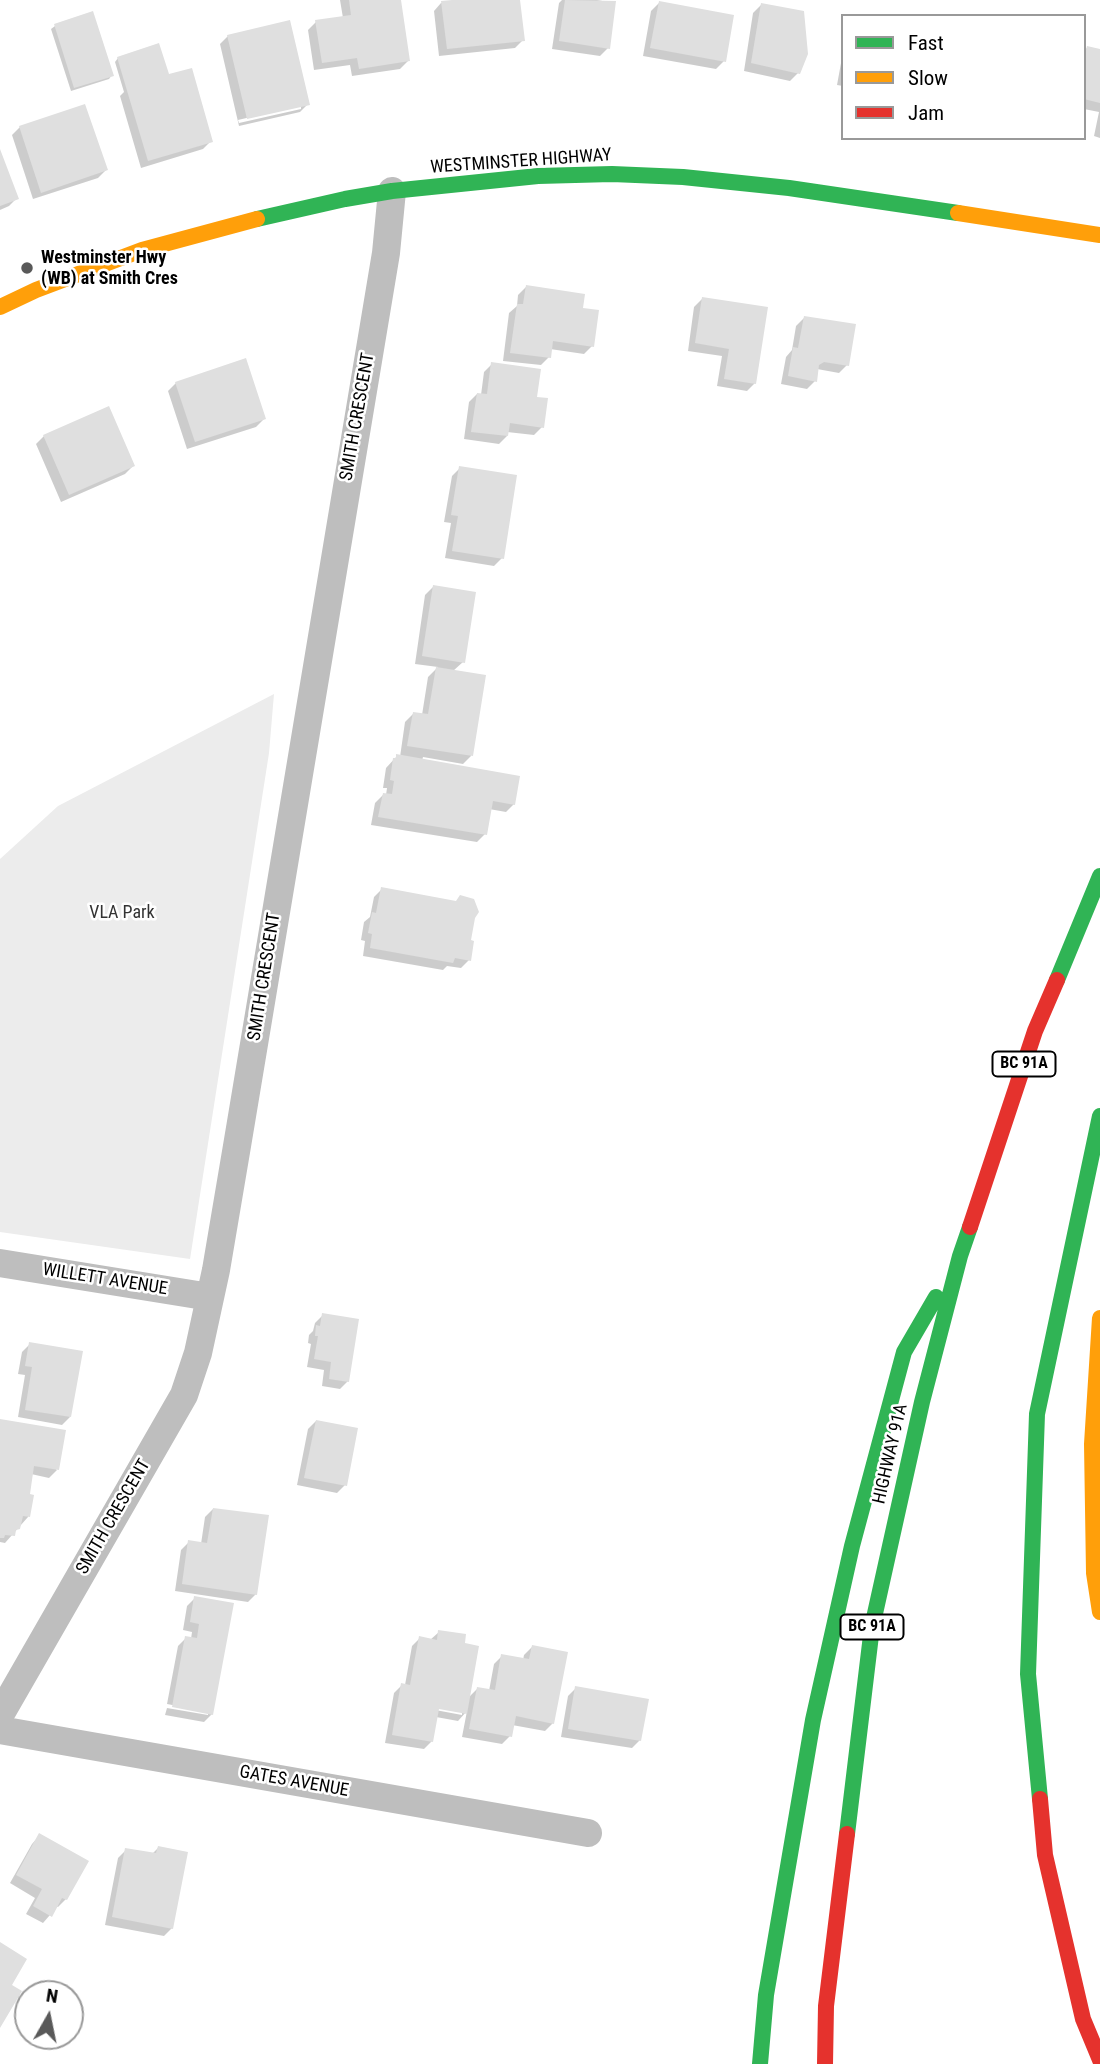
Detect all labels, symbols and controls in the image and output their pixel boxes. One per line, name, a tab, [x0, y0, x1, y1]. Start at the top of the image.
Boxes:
legend	[841, 14, 1086, 140]
text: Fast	[908, 31, 944, 55]
text: Slow	[908, 66, 948, 90]
text: Jam	[908, 101, 944, 125]
street label: WESTMINSTER HIGHWAY	[430, 145, 612, 179]
place label: Westminster Hwy (WB) at Smith Cres	[41, 247, 178, 290]
marker: Westminster Hwy (WB) at Smith Cres	[19, 260, 35, 276]
street label: SMITH CRESCENT	[336, 351, 380, 483]
park label: VLA Park	[89, 902, 155, 924]
street label: SMITH CRESCENT	[244, 911, 286, 1043]
road number: BC 91A	[992, 1052, 1056, 1076]
street label: WILLETT AVENUE	[41, 1259, 169, 1301]
street label: HIGHWAY 91A	[869, 1402, 913, 1506]
street label: SMITH CRESCENT	[72, 1456, 156, 1578]
road number: BC 91A	[840, 1614, 903, 1639]
street label: GATES AVENUE	[238, 1762, 350, 1802]
north arrow	[14, 1980, 84, 2050]
text: N	[44, 1983, 60, 2008]

